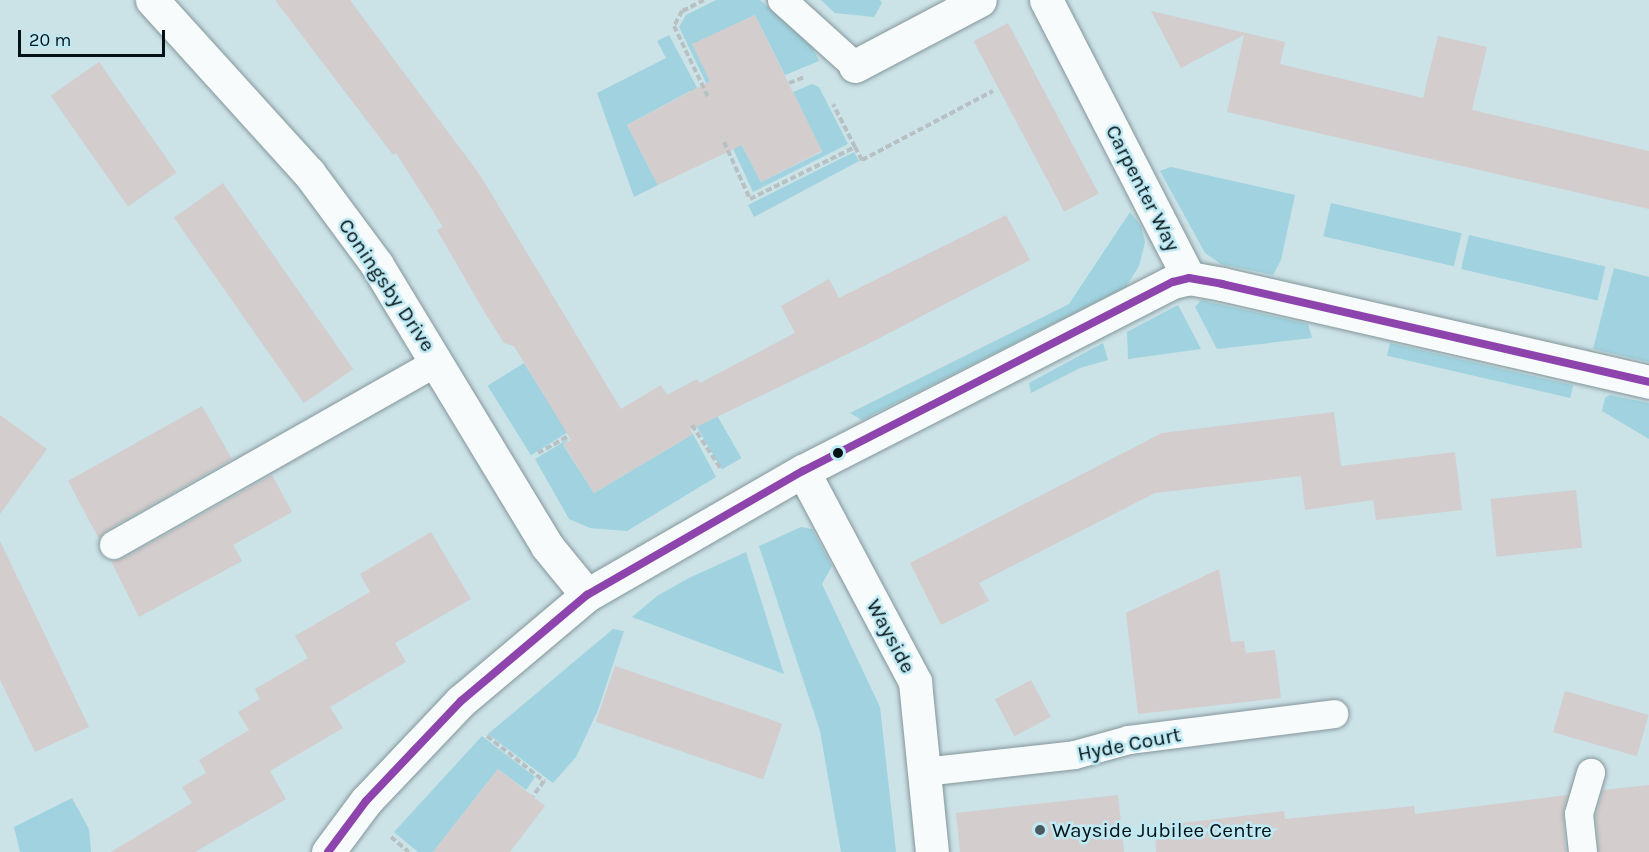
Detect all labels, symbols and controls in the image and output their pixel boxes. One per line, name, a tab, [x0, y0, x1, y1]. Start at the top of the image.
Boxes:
scale bar	[21, 18, 168, 56]
text: 20 m	[29, 29, 71, 51]
street label: Carpenter Way	[1100, 121, 1186, 255]
street label: Coningsby Drive	[333, 214, 441, 356]
unlabelled marker	[832, 447, 844, 459]
street label: Wayside	[861, 595, 921, 677]
street label: Hyde Court	[1075, 722, 1183, 766]
place label: Wayside Jubilee Centre	[1052, 817, 1272, 843]
marker: Wayside Jubilee Centre	[1033, 823, 1047, 837]

